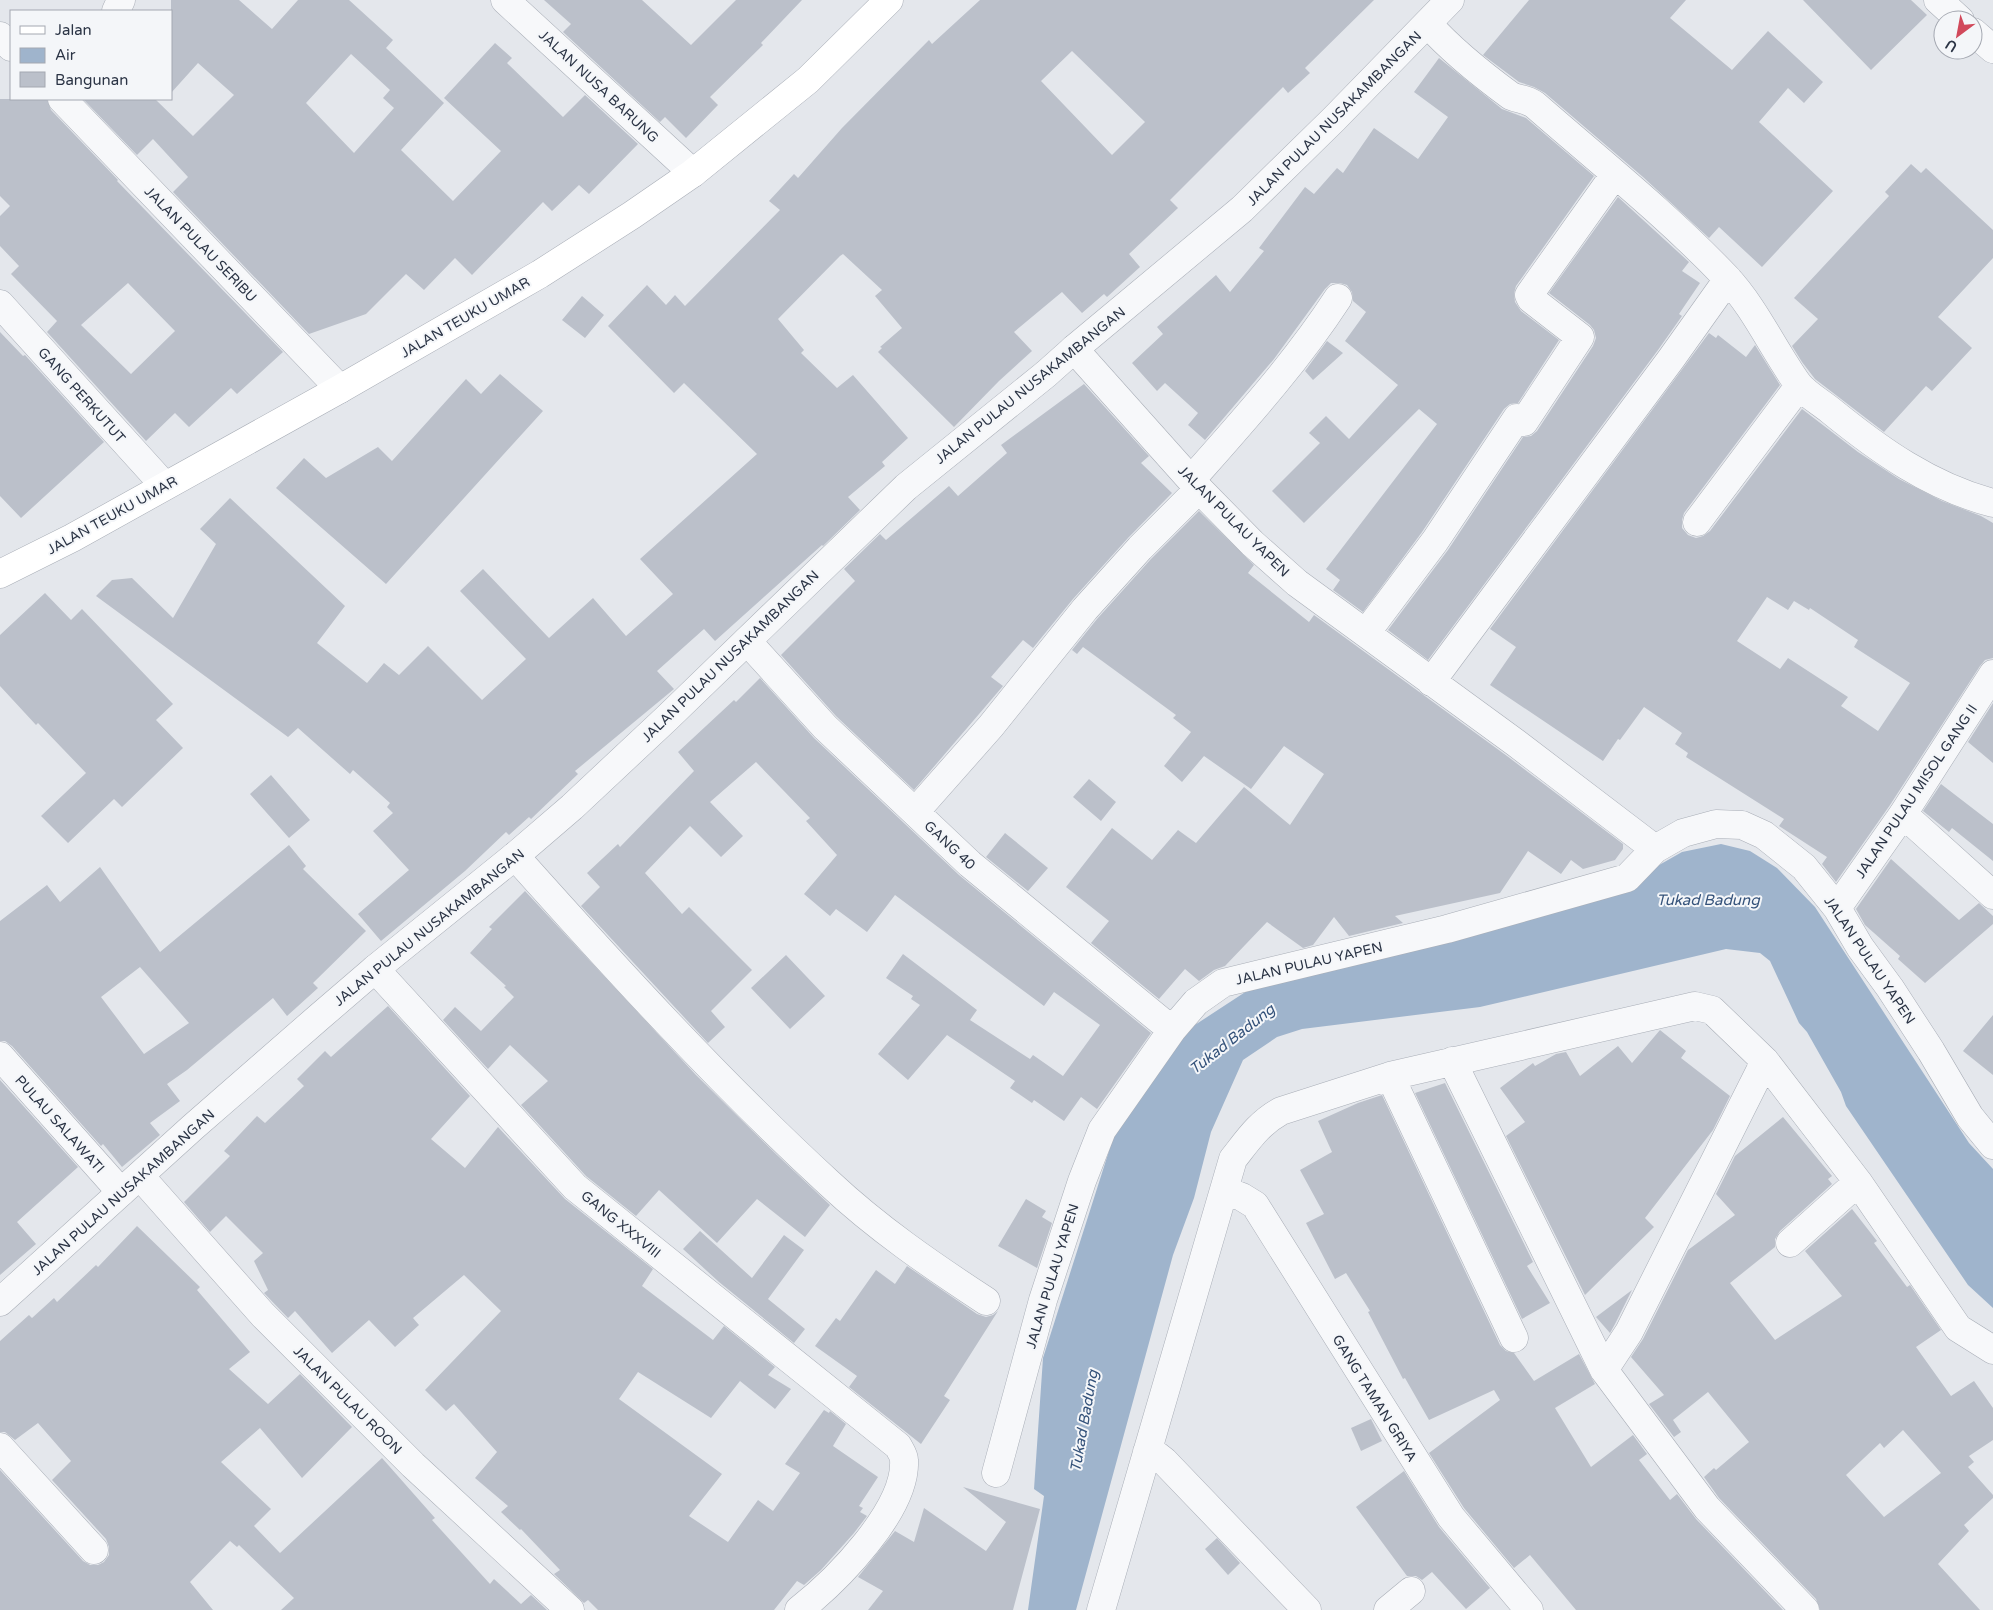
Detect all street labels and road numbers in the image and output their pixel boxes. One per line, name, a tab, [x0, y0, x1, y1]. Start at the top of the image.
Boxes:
street label: JALAN NUSA BARUNG	[535, 27, 662, 146]
street label: JALAN PULAU NUSAKAMBANGAN	[1243, 27, 1425, 209]
street label: JALAN PULAU SERIBU	[141, 183, 260, 306]
street label: JALAN TEUKU UMAR	[398, 273, 533, 361]
street label: JALAN PULAU NUSAKAMBANGAN	[932, 303, 1129, 468]
street label: GANG PERKUTUT	[34, 344, 129, 447]
street label: JALAN PULAU YAPEN	[1174, 462, 1293, 581]
street label: JALAN TEUKU UMAR	[44, 473, 180, 558]
street label: JALAN PULAU NUSAKAMBANGAN	[638, 567, 823, 746]
street label: JALAN PULAU MISOL GANG II	[1852, 701, 1981, 881]
street label: GANG 40	[920, 817, 979, 874]
street label: JALAN PULAU NUSAKAMBANGAN	[331, 845, 528, 1010]
street label: JALAN PULAU YAPEN	[1820, 893, 1919, 1027]
street label: JALAN PULAU YAPEN	[1234, 938, 1384, 989]
street label: PULAU SALAWATI	[11, 1072, 108, 1177]
street label: JALAN PULAU NUSAKAMBANGAN	[28, 1106, 218, 1279]
street label: GANG XXXVIII	[577, 1187, 664, 1262]
street label: JALAN PULAU YAPEN	[1022, 1202, 1083, 1351]
street label: GANG TAMAN GRIYA	[1329, 1332, 1421, 1465]
street label: JALAN PULAU ROON	[290, 1343, 405, 1458]

